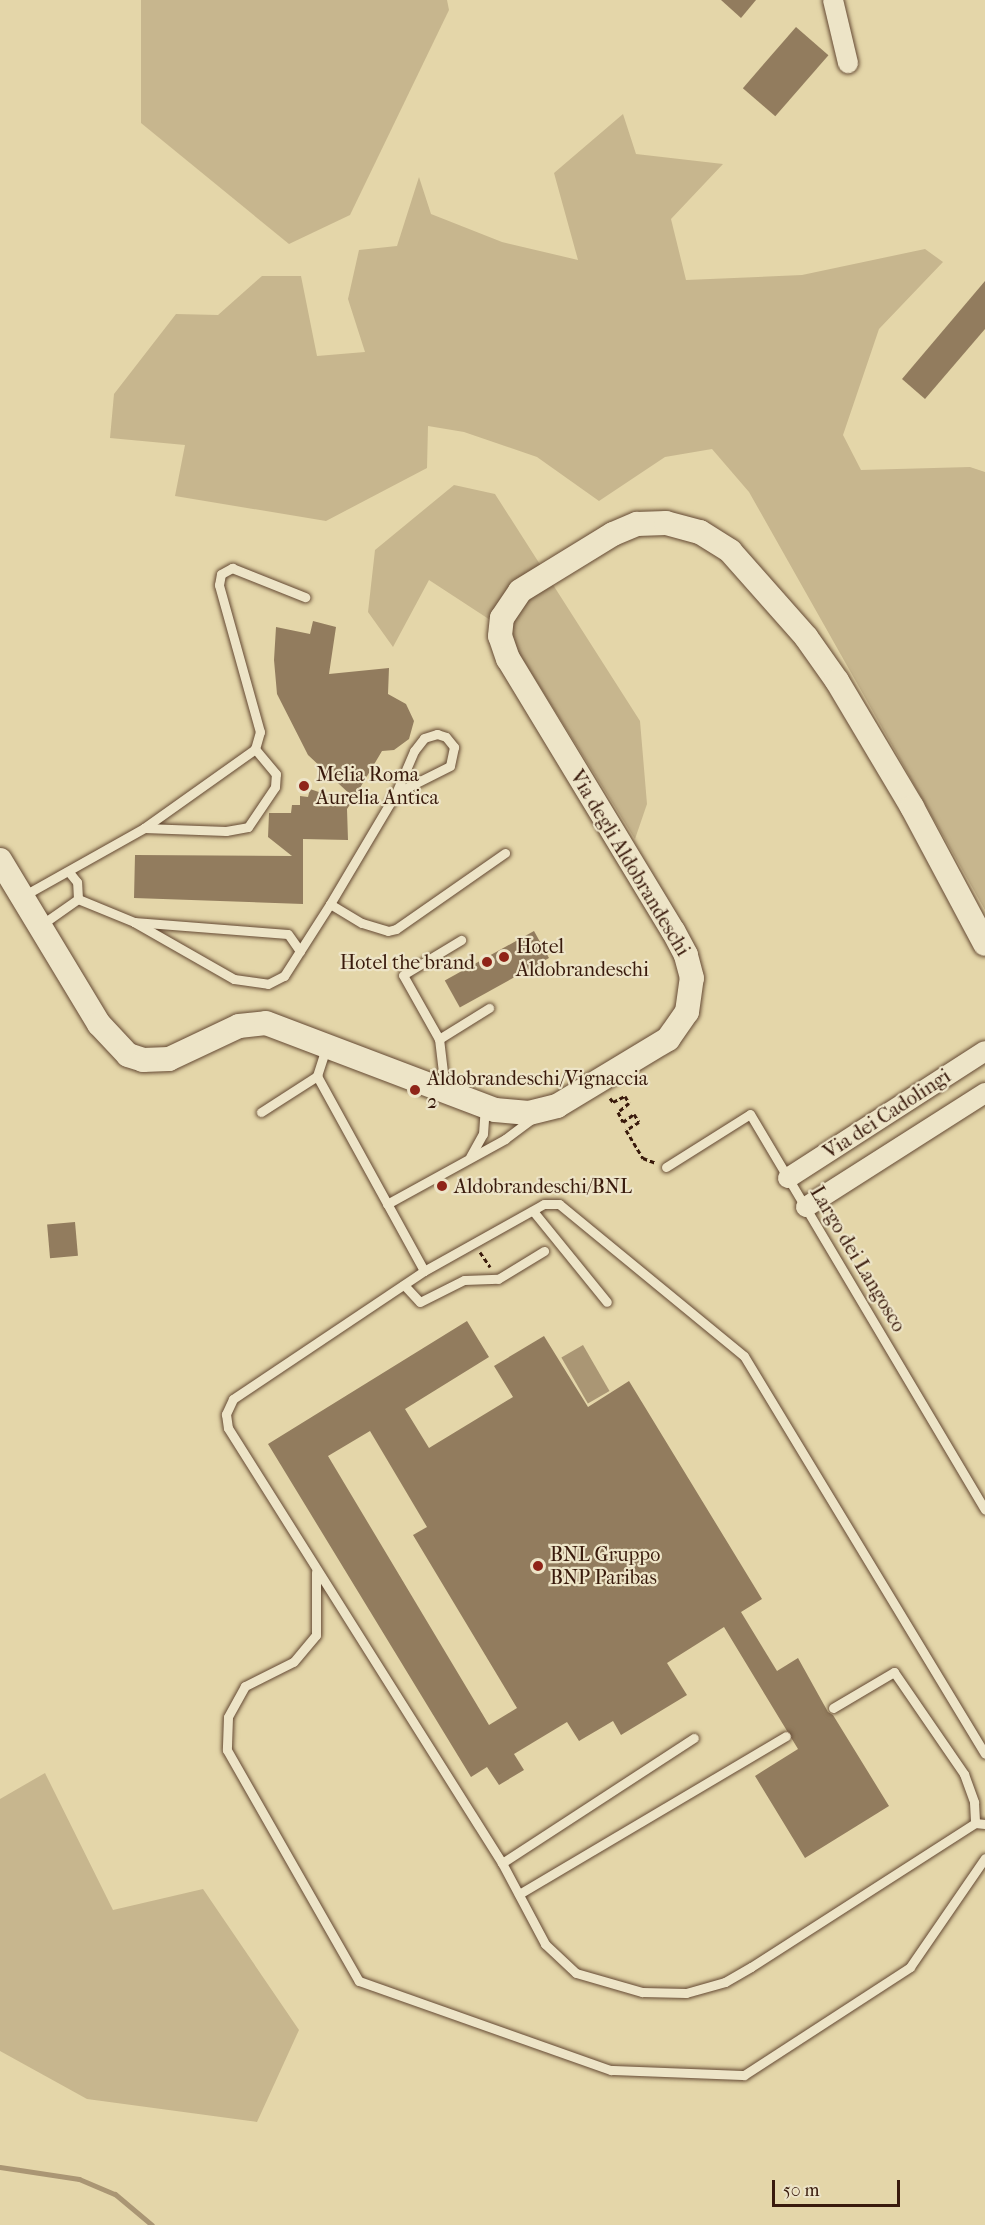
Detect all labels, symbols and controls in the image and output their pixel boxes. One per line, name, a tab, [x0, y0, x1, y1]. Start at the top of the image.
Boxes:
place label: Melia Roma Aurelia Antica	[316, 762, 439, 809]
street label: Via degli Aldobrandeschi	[565, 766, 695, 960]
marker: Melia Roma Aurelia Antica	[297, 779, 311, 793]
place label: Hotel Aldobrandeschi	[516, 934, 649, 981]
place label: Hotel the brand	[340, 950, 475, 974]
marker: Hotel Aldobrandeschi	[497, 950, 511, 964]
marker: Hotel the brand	[480, 955, 494, 969]
street label: Via dei Cadolingi	[819, 1064, 955, 1164]
place label: Aldobrandeschi/Vignaccia 2	[427, 1066, 648, 1113]
marker: Aldobrandeschi/Vignaccia 2	[408, 1083, 422, 1097]
place label: Aldobrandeschi/BNL	[454, 1174, 632, 1198]
marker: Aldobrandeschi/BNL	[435, 1179, 449, 1193]
street label: Largo dei Langosco	[805, 1182, 911, 1336]
place label: BNL Gruppo BNP Paribas	[550, 1542, 660, 1589]
marker: BNL Gruppo BNP Paribas	[531, 1559, 545, 1573]
scale bar	[775, 2168, 902, 2206]
text: 50 m	[783, 2180, 819, 2201]

